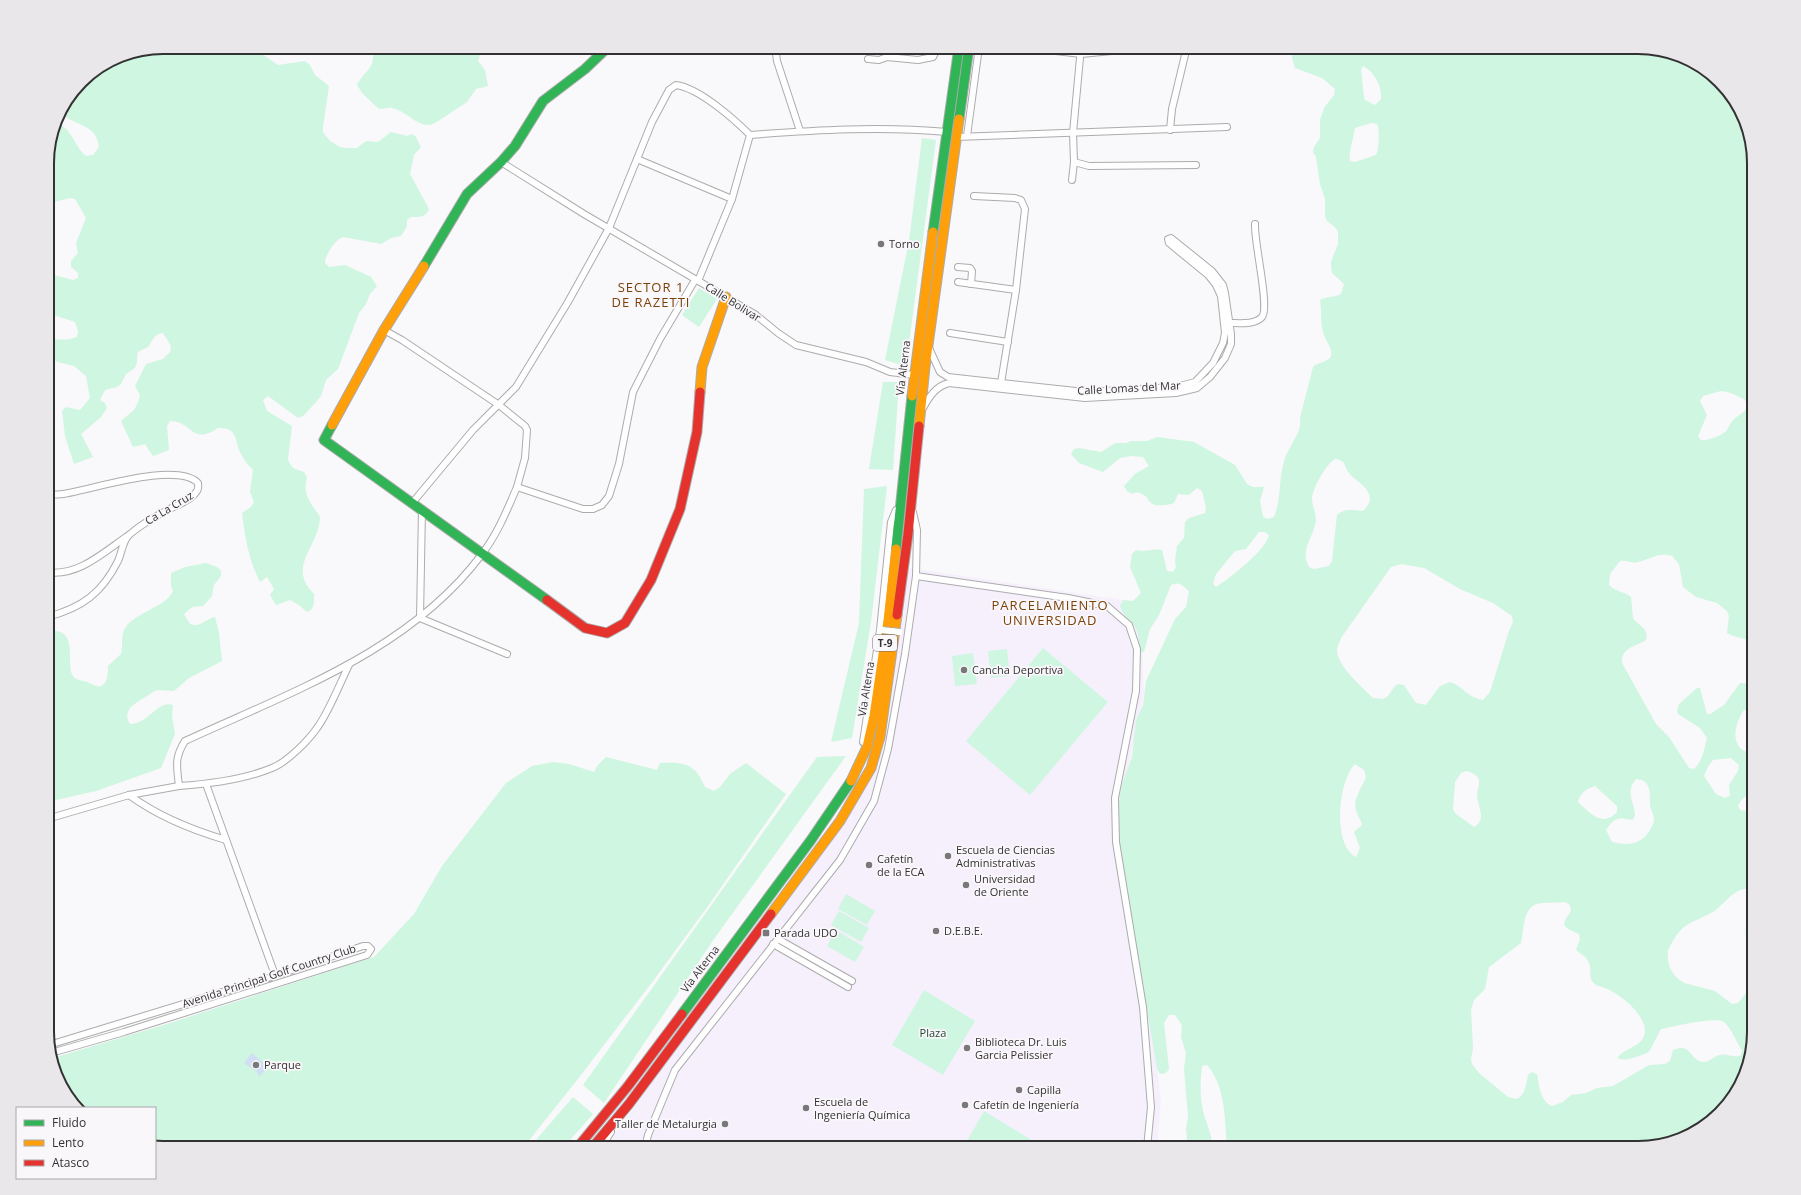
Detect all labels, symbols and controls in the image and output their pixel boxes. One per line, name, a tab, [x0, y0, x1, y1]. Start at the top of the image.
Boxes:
place label: Torno	[889, 236, 920, 251]
marker: Torno	[876, 239, 886, 249]
district label: SECTOR 1 DE RAZETTI	[612, 278, 690, 311]
street label: Calle Bolivar	[703, 279, 764, 325]
street label: Vía Alterna	[892, 339, 913, 396]
street label: Calle Lomas del Mar	[1077, 377, 1182, 398]
street label: Ca La Cruz	[142, 487, 196, 528]
district label: PARCELAMIENTO UNIVERSIDAD	[991, 596, 1109, 629]
road number: T-9	[873, 635, 897, 651]
street label: Vía Alterna	[854, 660, 877, 718]
place label: Cancha Deportiva	[972, 662, 1063, 677]
marker: Cancha Deportiva	[959, 665, 969, 675]
place label: Escuela de Ciencias Administrativas	[956, 842, 1055, 870]
place label: Cafetín de la ECA	[877, 851, 925, 879]
marker: Escuela de Ciencias Administrativas	[943, 851, 953, 861]
marker: Cafetín de la ECA	[864, 860, 874, 870]
place label: Universidad de Oriente	[974, 871, 1035, 899]
marker: Universidad de Oriente	[961, 880, 971, 890]
place label: D.E.B.E.	[944, 923, 983, 938]
place label: Parada UDO	[774, 925, 838, 940]
marker: D.E.B.E.	[931, 926, 941, 936]
marker: Parada UDO	[761, 928, 771, 938]
street label: Avenida Principal Golf Country Club	[180, 940, 358, 1011]
street label: Vía Alterna	[677, 942, 722, 995]
park label: Plaza	[920, 1025, 946, 1040]
place label: Biblioteca Dr. Luis Garcia Pelissier	[975, 1034, 1067, 1062]
marker: Biblioteca Dr. Luis Garcia Pelissier	[962, 1043, 972, 1053]
place label: Parque	[264, 1057, 301, 1072]
marker: Parque	[251, 1060, 261, 1070]
place label: Capilla	[1027, 1082, 1061, 1097]
marker: Capilla	[1014, 1085, 1024, 1095]
place label: Escuela de Ingeniería Química	[814, 1094, 910, 1122]
place label: Cafetín de Ingeniería	[973, 1097, 1079, 1112]
marker: Cafetín de Ingeniería	[960, 1100, 970, 1110]
marker: Escuela de Ingeniería Química	[801, 1103, 811, 1113]
legend	[16, 1107, 156, 1179]
text: Fluido	[52, 1114, 86, 1131]
place label: Taller de Metalurgia	[615, 1116, 717, 1131]
marker: Taller de Metalurgia	[720, 1119, 730, 1129]
text: Lento	[52, 1134, 84, 1151]
text: Atasco	[52, 1154, 89, 1171]

